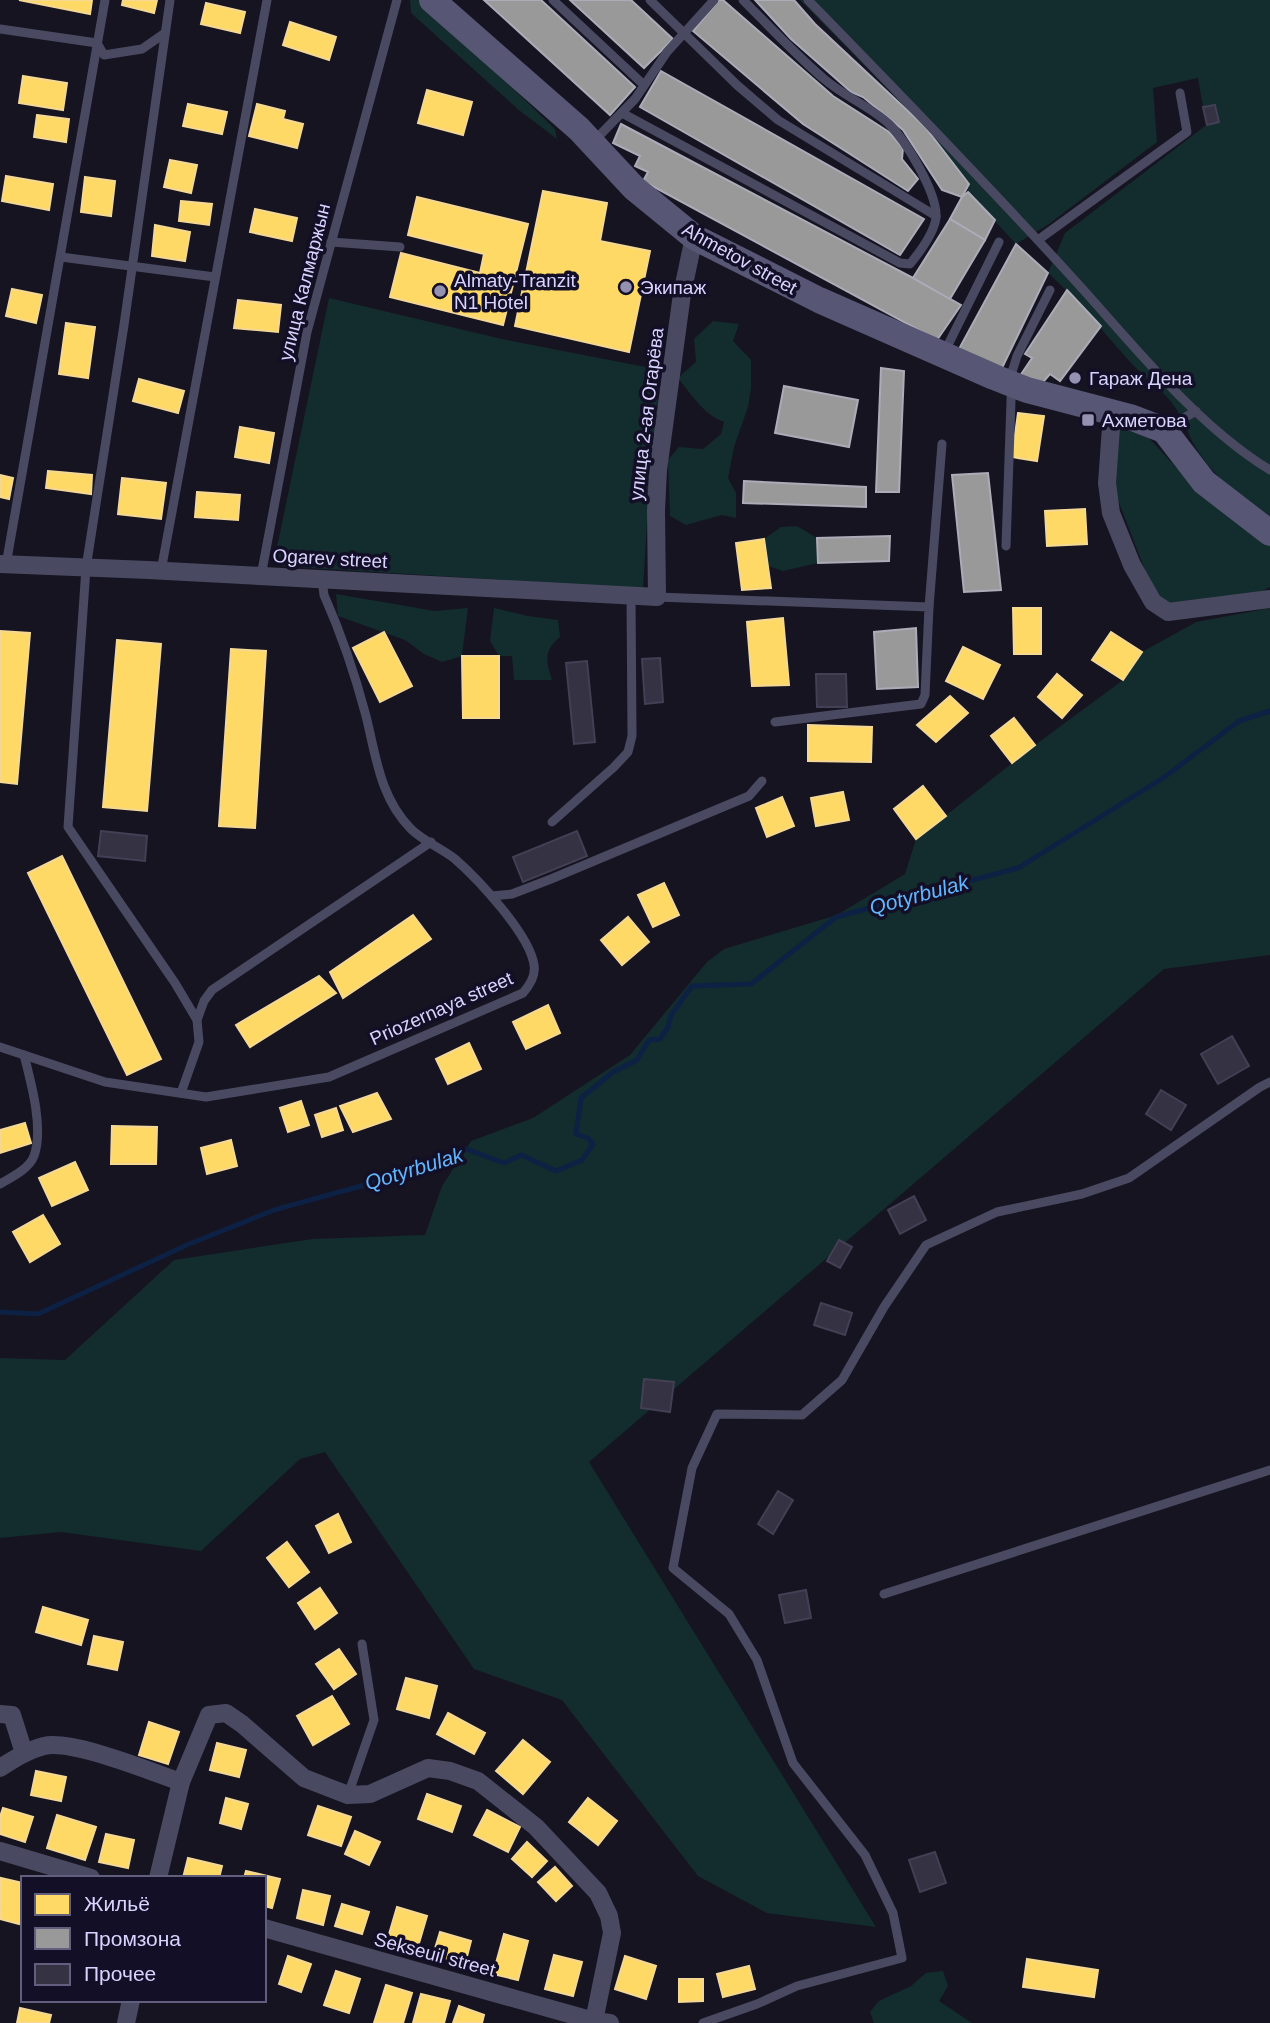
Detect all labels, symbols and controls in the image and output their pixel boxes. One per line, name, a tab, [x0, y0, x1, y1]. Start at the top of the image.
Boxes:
street label: улица Калмаржын	[275, 201, 334, 363]
street label: Ahmetov street	[679, 218, 801, 299]
place label: Almaty-Tranzit N1 Hotel	[454, 270, 576, 313]
place label: Экипаж	[640, 277, 706, 298]
marker: Экипаж	[618, 279, 634, 295]
marker: Almaty-Tranzit N1 Hotel	[432, 283, 448, 299]
street label: улица 2-ая Огарёва	[625, 326, 668, 502]
place label: Гараж Дена	[1089, 368, 1193, 389]
marker: Гараж Дена	[1067, 370, 1083, 386]
place label: Ахметова	[1102, 410, 1187, 431]
marker: Ахметова	[1080, 412, 1096, 428]
street label: Ogarev street	[272, 545, 389, 572]
water label: Qotyrbulak	[867, 870, 972, 919]
street label: Priozernaya street	[367, 967, 517, 1049]
water label: Qotyrbulak	[362, 1142, 467, 1194]
legend	[21, 1876, 266, 2002]
text: Жильё	[84, 1892, 150, 1915]
text: Промзона	[84, 1927, 181, 1950]
street label: Sekseuil street	[372, 1928, 498, 1981]
text: Прочее	[84, 1962, 156, 1985]

